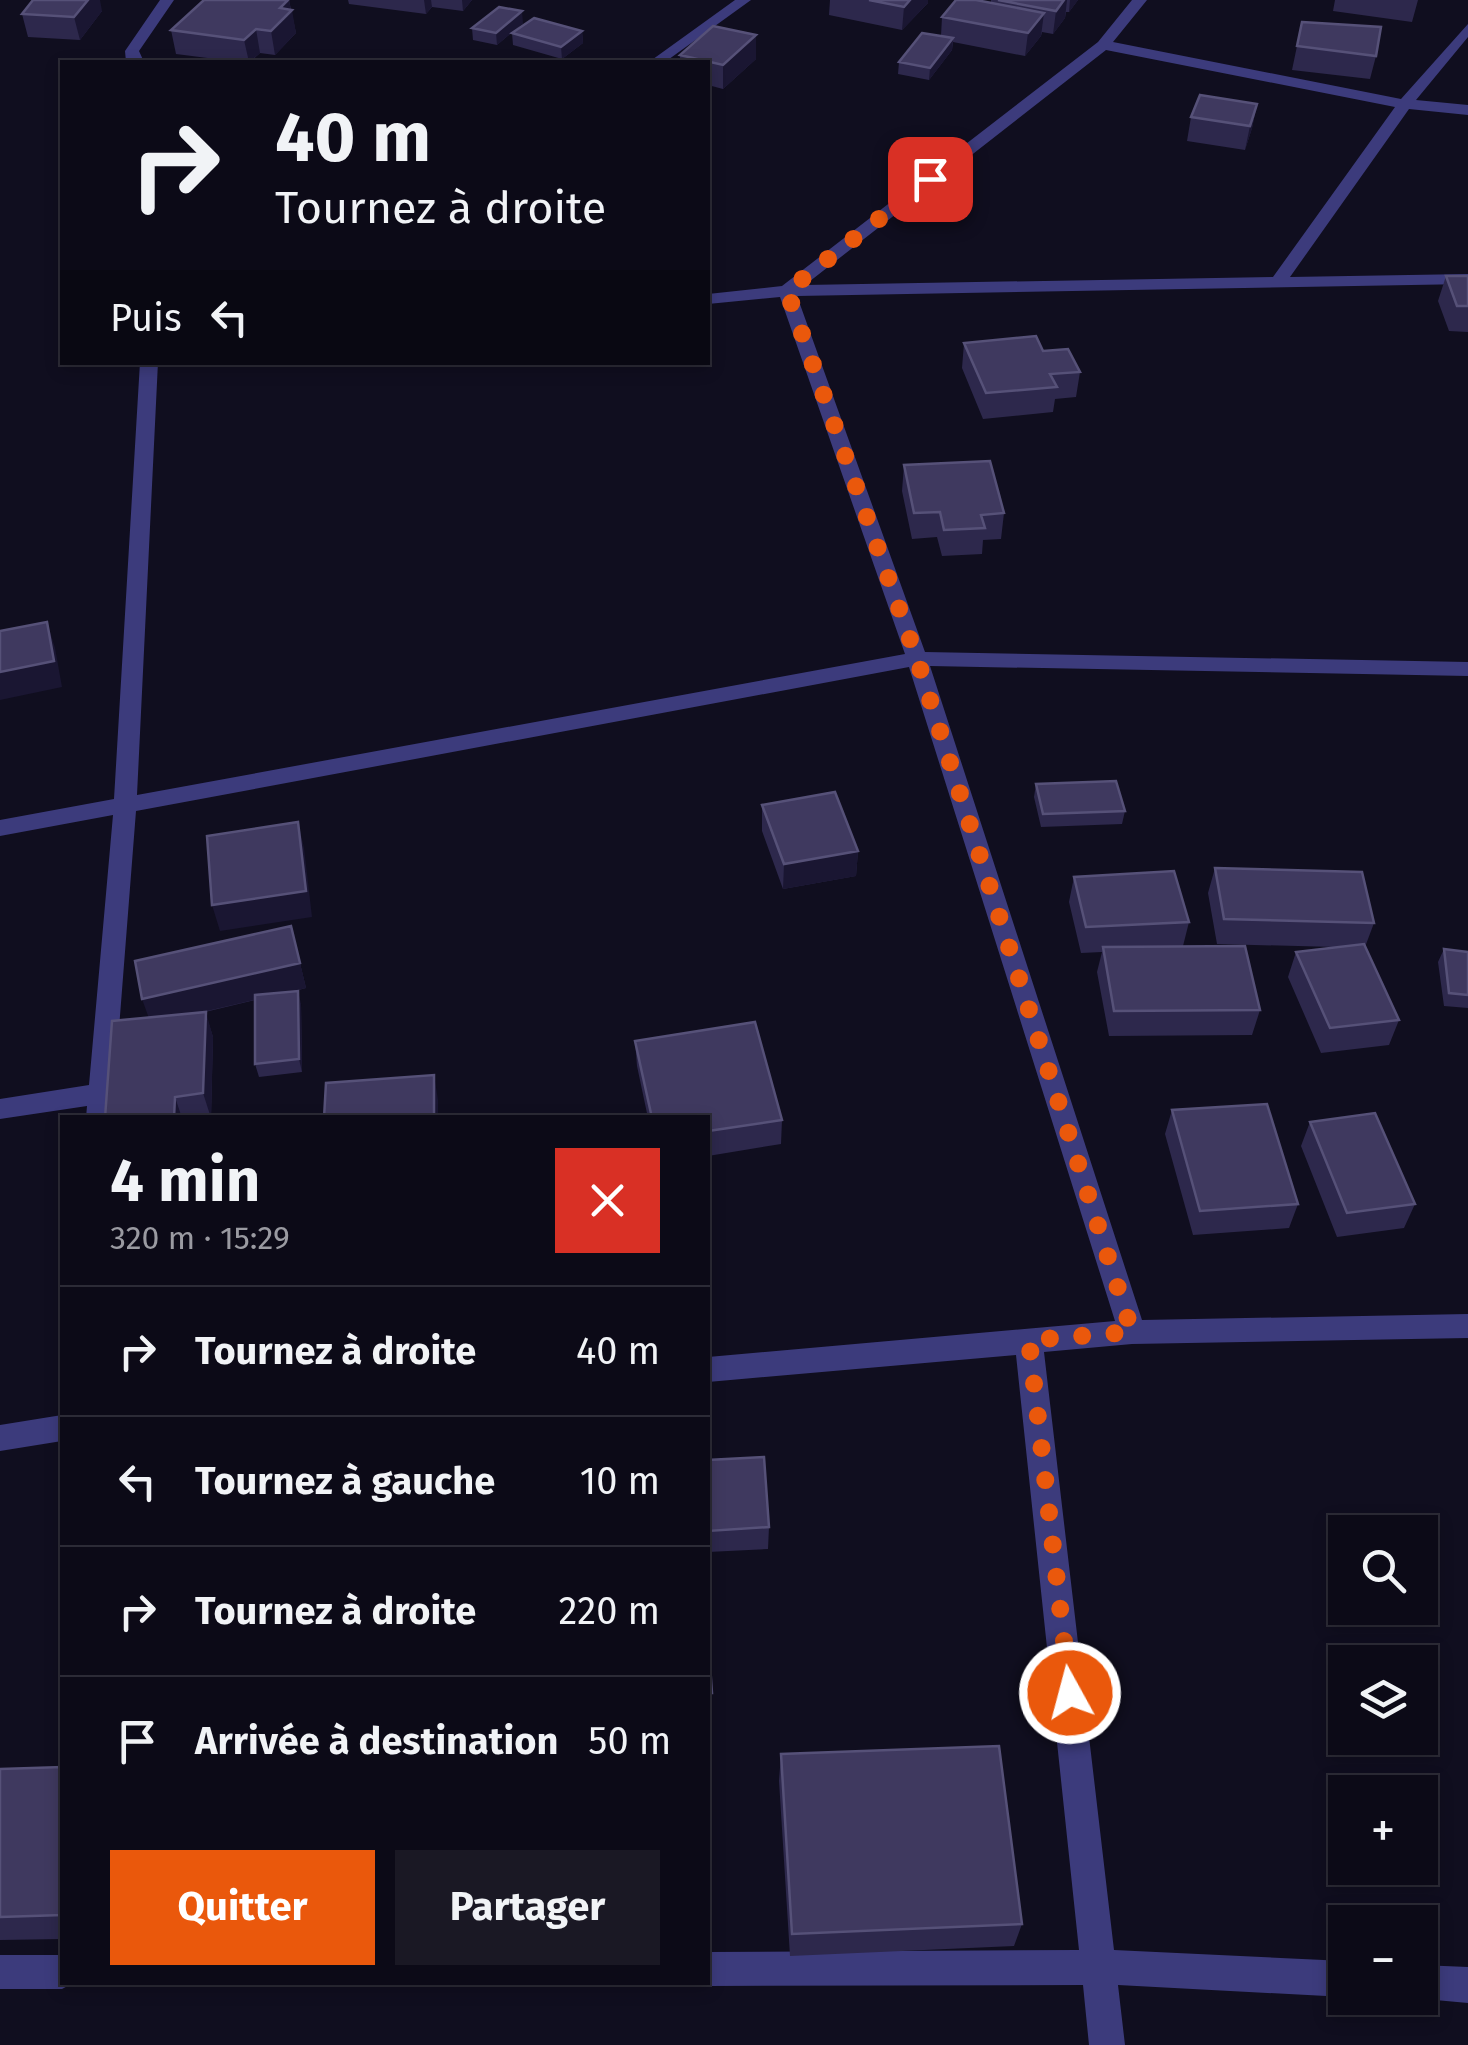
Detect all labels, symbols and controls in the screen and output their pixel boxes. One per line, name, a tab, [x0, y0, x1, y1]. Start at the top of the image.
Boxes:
text: 40 m	[275, 96, 431, 180]
icon: right	[110, 100, 240, 230]
pin	[888, 137, 973, 222]
icon: arrive	[903, 152, 958, 207]
text: Tournez à droite	[275, 181, 606, 235]
icon: left	[202, 290, 257, 345]
text: Puis	[110, 295, 182, 341]
text: 4 min	[110, 1145, 260, 1217]
button: close	[555, 1148, 660, 1253]
text: 320 m · 15:29	[110, 1219, 290, 1257]
icon: right	[110, 1324, 165, 1379]
text: Tournez à droite	[195, 1328, 476, 1374]
text: 40 m	[576, 1328, 660, 1374]
icon: left	[110, 1454, 165, 1509]
text: Tournez à gauche	[195, 1458, 495, 1504]
text: 10 m	[580, 1458, 660, 1504]
map controls	[1328, 1515, 1438, 2015]
button: search	[1328, 1515, 1438, 1625]
icon: right	[110, 1584, 165, 1639]
text: Tournez à droite	[195, 1588, 476, 1634]
text: 220 m	[559, 1588, 660, 1634]
position arrow	[1018, 1641, 1122, 1745]
button: layers	[1328, 1645, 1438, 1755]
icon: arrive	[110, 1714, 165, 1769]
text: Arrivée à destination	[195, 1718, 558, 1764]
text: 50 m	[588, 1718, 671, 1764]
button: +	[1328, 1775, 1438, 1885]
button: Quitter	[110, 1850, 375, 1965]
button: Partager	[395, 1850, 660, 1965]
button: −	[1328, 1905, 1438, 2015]

